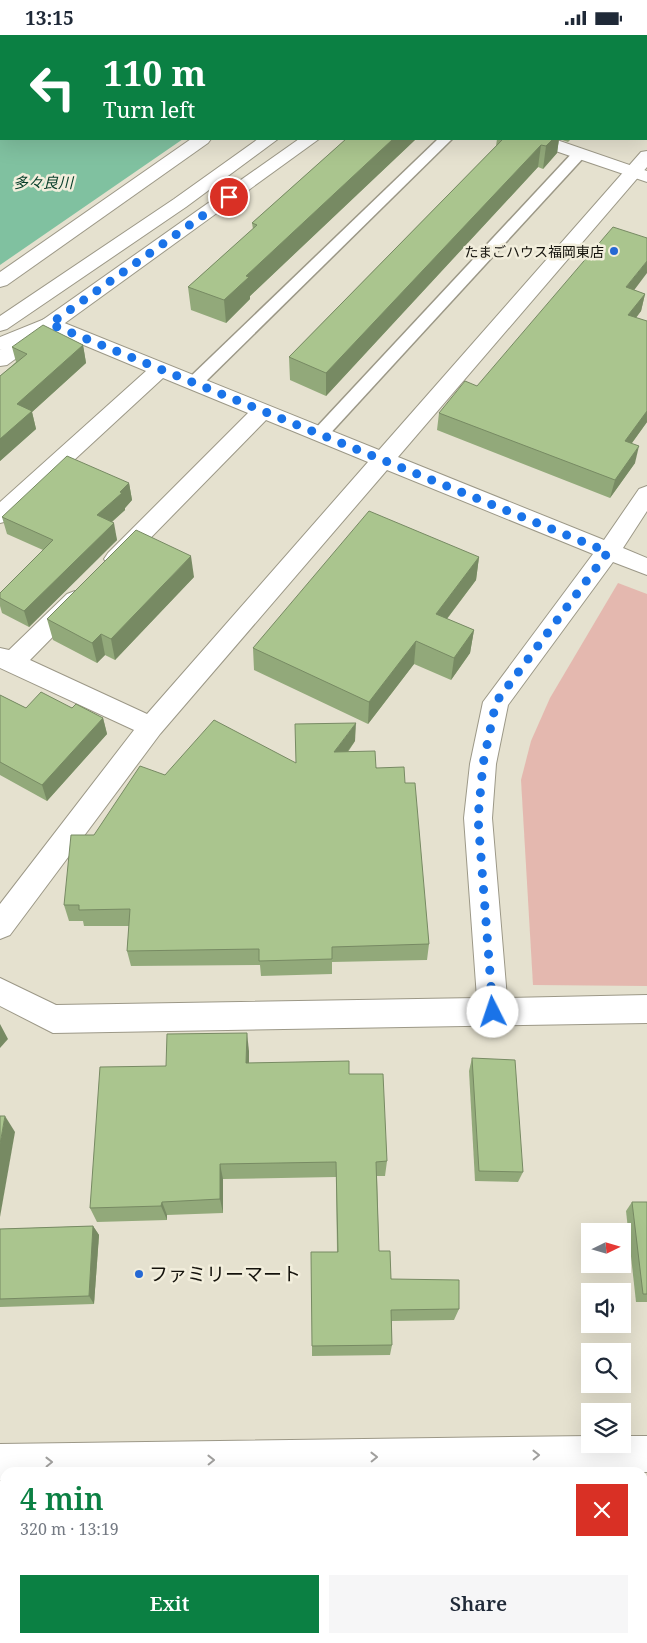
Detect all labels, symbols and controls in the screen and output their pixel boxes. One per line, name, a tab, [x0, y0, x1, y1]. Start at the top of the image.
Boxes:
text: 13:15	[25, 5, 74, 31]
text: 110 m	[103, 49, 206, 96]
icon: left	[20, 55, 85, 120]
text: Turn left	[103, 94, 195, 124]
water label: 多々良川	[13, 172, 75, 192]
pin	[208, 176, 250, 218]
icon: arrive	[215, 183, 243, 211]
place label: たまごハウス福岡東店	[464, 242, 604, 261]
marker: たまごハウス福岡東店	[608, 245, 620, 257]
position arrow	[466, 985, 518, 1037]
north arrow	[581, 1223, 631, 1273]
map controls	[581, 1223, 631, 1453]
place label: ファミリーマート	[149, 1261, 301, 1287]
marker: ファミリーマート	[133, 1268, 145, 1280]
button: sound	[581, 1283, 631, 1333]
button: search	[581, 1343, 631, 1393]
button: layers	[581, 1403, 631, 1453]
one-way arrow	[532, 1450, 540, 1460]
one-way arrow	[370, 1452, 378, 1463]
one-way arrow	[207, 1454, 215, 1465]
one-way arrow	[45, 1457, 53, 1467]
text: 4 min	[20, 1478, 104, 1519]
button: close	[576, 1484, 628, 1536]
text: 320 m · 13:19	[20, 1518, 119, 1540]
button: Exit	[20, 1575, 319, 1633]
button: Share	[329, 1575, 628, 1633]

